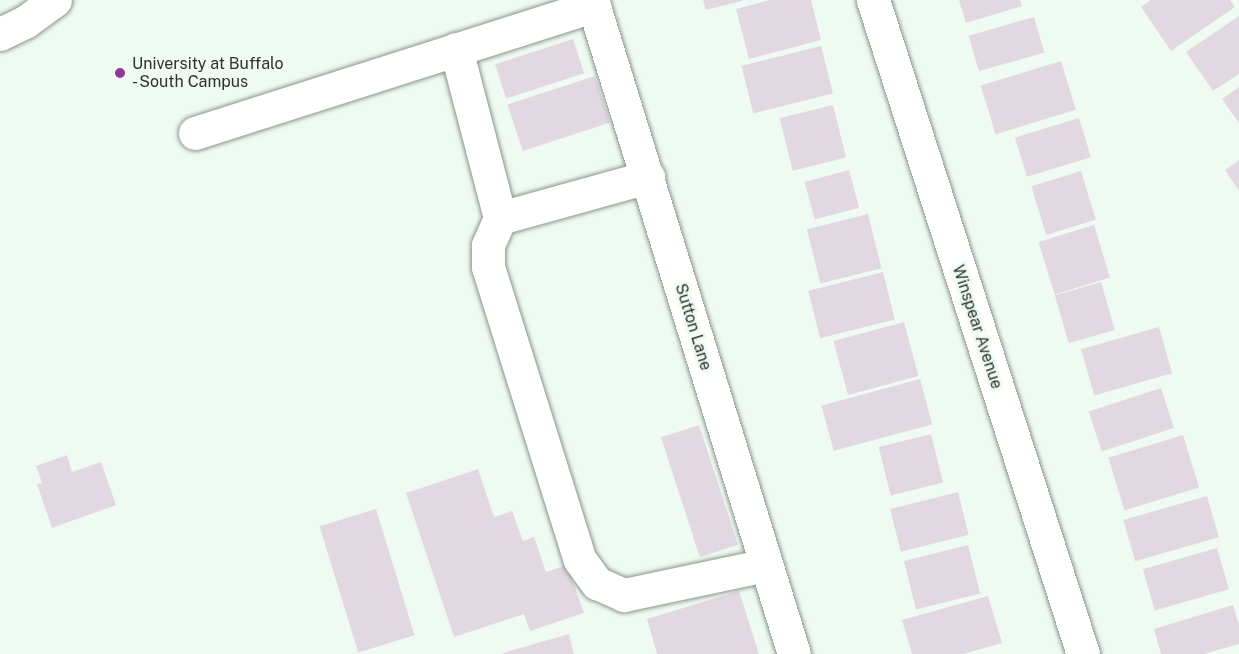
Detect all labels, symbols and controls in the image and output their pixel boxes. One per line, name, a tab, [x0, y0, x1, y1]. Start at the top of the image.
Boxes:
place label: University at Buffalo - South Campus	[132, 54, 284, 92]
marker: University at Buffalo - South Campus	[113, 66, 127, 80]
street label: Winspear Avenue	[948, 263, 1006, 391]
street label: Sutton Lane	[671, 281, 715, 373]

